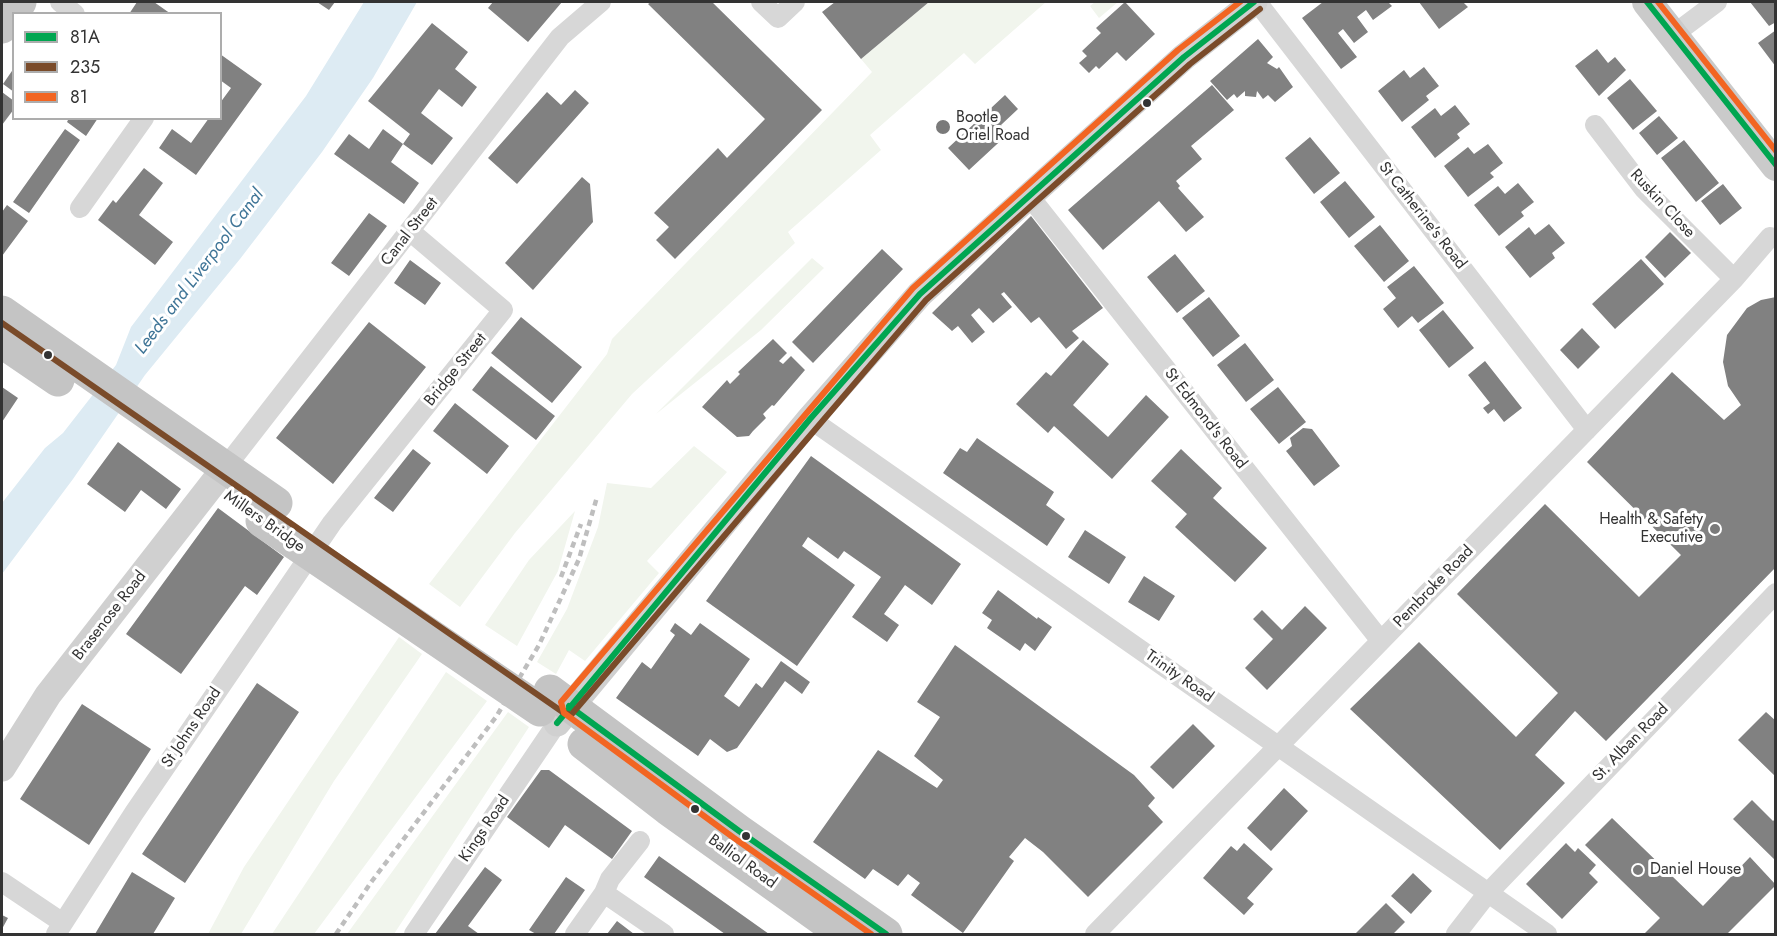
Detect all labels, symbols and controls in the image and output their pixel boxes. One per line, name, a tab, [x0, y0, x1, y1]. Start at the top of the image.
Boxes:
legend	[12, 12, 222, 120]
text: 81A	[70, 24, 100, 50]
text: 235	[70, 54, 100, 80]
text: 81	[70, 84, 88, 110]
unlabelled marker	[1141, 97, 1153, 109]
place label: Bootle Oriel Road	[956, 108, 1030, 146]
marker: Bootle Oriel Road	[934, 118, 952, 136]
street label: St Catherine's Road	[1374, 158, 1470, 274]
street label: Ruskin Close	[1626, 166, 1698, 242]
water label: Leeds and Liverpool Canal	[131, 185, 269, 359]
street label: Canal Street	[377, 194, 443, 270]
street label: Bridge Street	[421, 330, 491, 410]
unlabelled marker	[42, 349, 54, 361]
street label: St Edmond's Road	[1160, 365, 1250, 473]
street label: Millers Bridge	[220, 487, 308, 557]
place label: Health & Safety Executive	[1599, 510, 1703, 548]
marker: Health & Safety Executive	[1708, 522, 1722, 536]
street label: Pembroke Road	[1390, 542, 1478, 632]
street label: Brasenose Road	[69, 568, 151, 664]
street label: Trinity Road	[1141, 647, 1217, 707]
street label: St Johns Road	[158, 684, 226, 772]
street label: St. Alban Road	[1589, 700, 1673, 786]
street label: Kings Road	[456, 792, 514, 866]
unlabelled marker	[689, 803, 701, 815]
unlabelled marker	[740, 830, 752, 842]
street label: Balliol Road	[704, 831, 780, 893]
place label: Daniel House	[1650, 860, 1741, 880]
marker: Daniel House	[1631, 863, 1645, 877]

